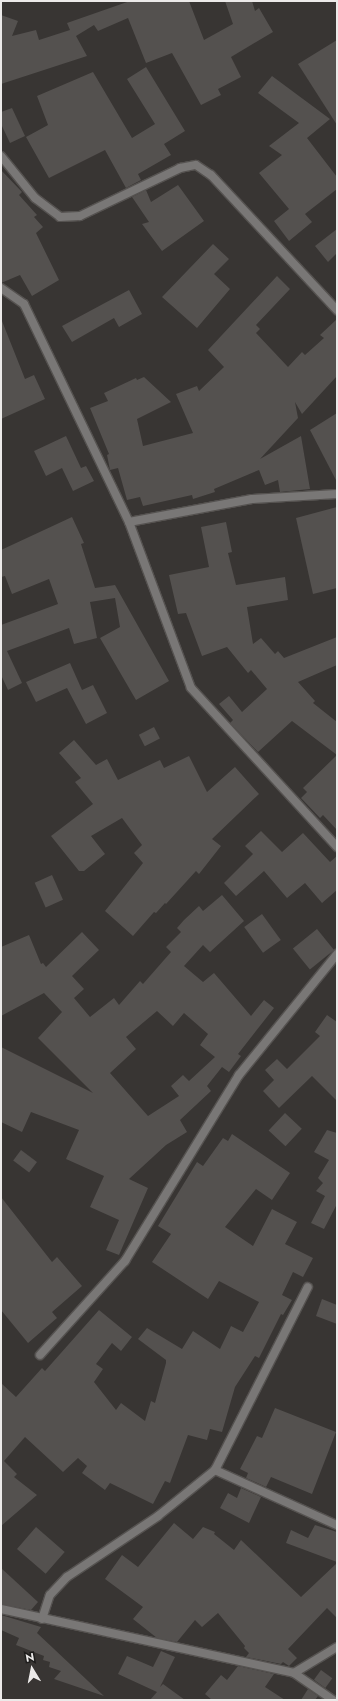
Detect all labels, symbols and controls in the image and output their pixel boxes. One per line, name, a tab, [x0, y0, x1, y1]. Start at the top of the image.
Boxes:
north arrow	[12, 1649, 52, 1689]
text: N	[24, 1649, 36, 1666]

